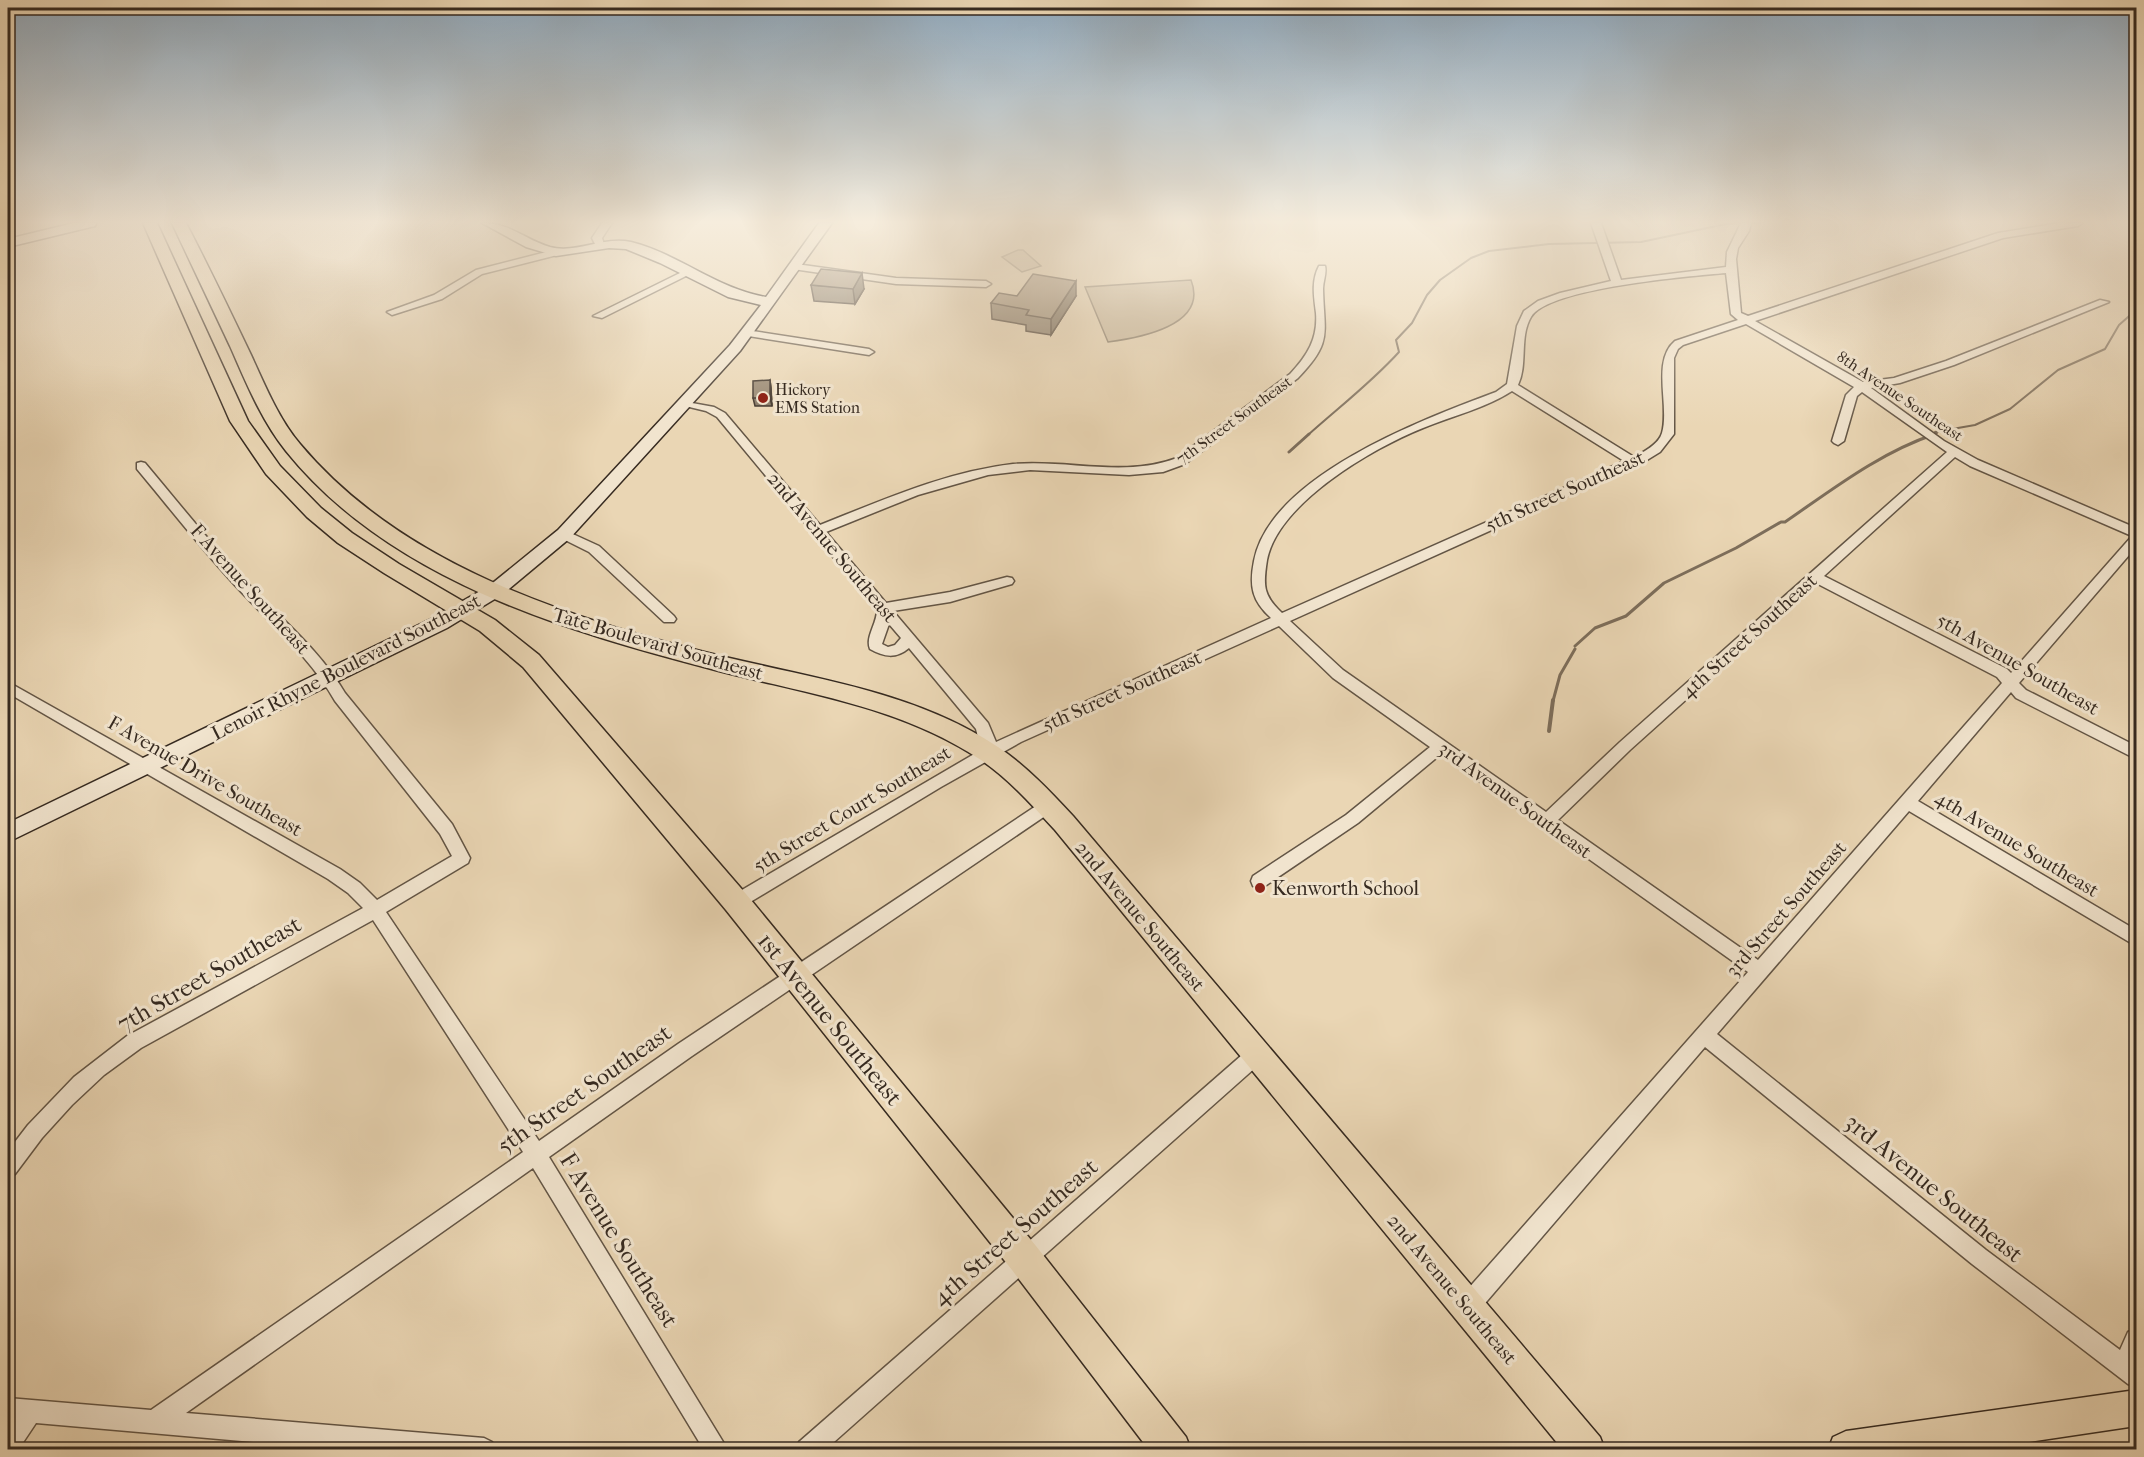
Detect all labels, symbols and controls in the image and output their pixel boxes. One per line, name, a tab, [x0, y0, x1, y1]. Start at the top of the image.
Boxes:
street label: 8th Avenue Southeast	[1833, 347, 1967, 445]
street label: 7th Street Southeast	[1172, 372, 1296, 468]
place label: Hickory EMS Station	[775, 380, 861, 417]
marker: Hickory EMS Station	[756, 391, 770, 405]
street label: 5th Street Southeast	[1482, 446, 1648, 536]
street label: 2nd Avenue Southeast	[762, 467, 902, 627]
street label: F Avenue Southeast	[185, 519, 315, 659]
street label: 4th Street Southeast	[1676, 569, 1822, 703]
street label: Lenoir Rhyne Boulevard Southeast	[208, 589, 484, 745]
street label: Tate Boulevard Southeast	[550, 603, 766, 685]
street label: 5th Avenue Southeast	[1933, 608, 2103, 720]
street label: 5th Street Southeast	[1039, 646, 1205, 736]
street label: F Avenue Drive Southeast	[104, 711, 306, 841]
street label: 3rd Avenue Southeast	[1434, 737, 1596, 863]
street label: 5th Street Court Southeast	[749, 741, 955, 877]
street label: 4th Avenue Southeast	[1931, 786, 2103, 902]
street label: 2nd Avenue Southeast	[1070, 836, 1210, 996]
street label: 3rd Street Southeast	[1721, 836, 1851, 982]
place label: Kenworth School	[1272, 877, 1419, 900]
marker: Kenworth School	[1253, 881, 1267, 895]
street label: 7th Street Southeast	[112, 910, 306, 1038]
street label: 1st Avenue Southeast	[752, 927, 908, 1111]
street label: 5th Street Southeast	[492, 1018, 677, 1160]
street label: 3rd Avenue Southeast	[1839, 1108, 2029, 1269]
street label: F Avenue Southeast	[554, 1147, 684, 1333]
street label: 4th Street Southeast	[927, 1152, 1104, 1311]
street label: 2nd Avenue Southeast	[1382, 1209, 1522, 1369]

